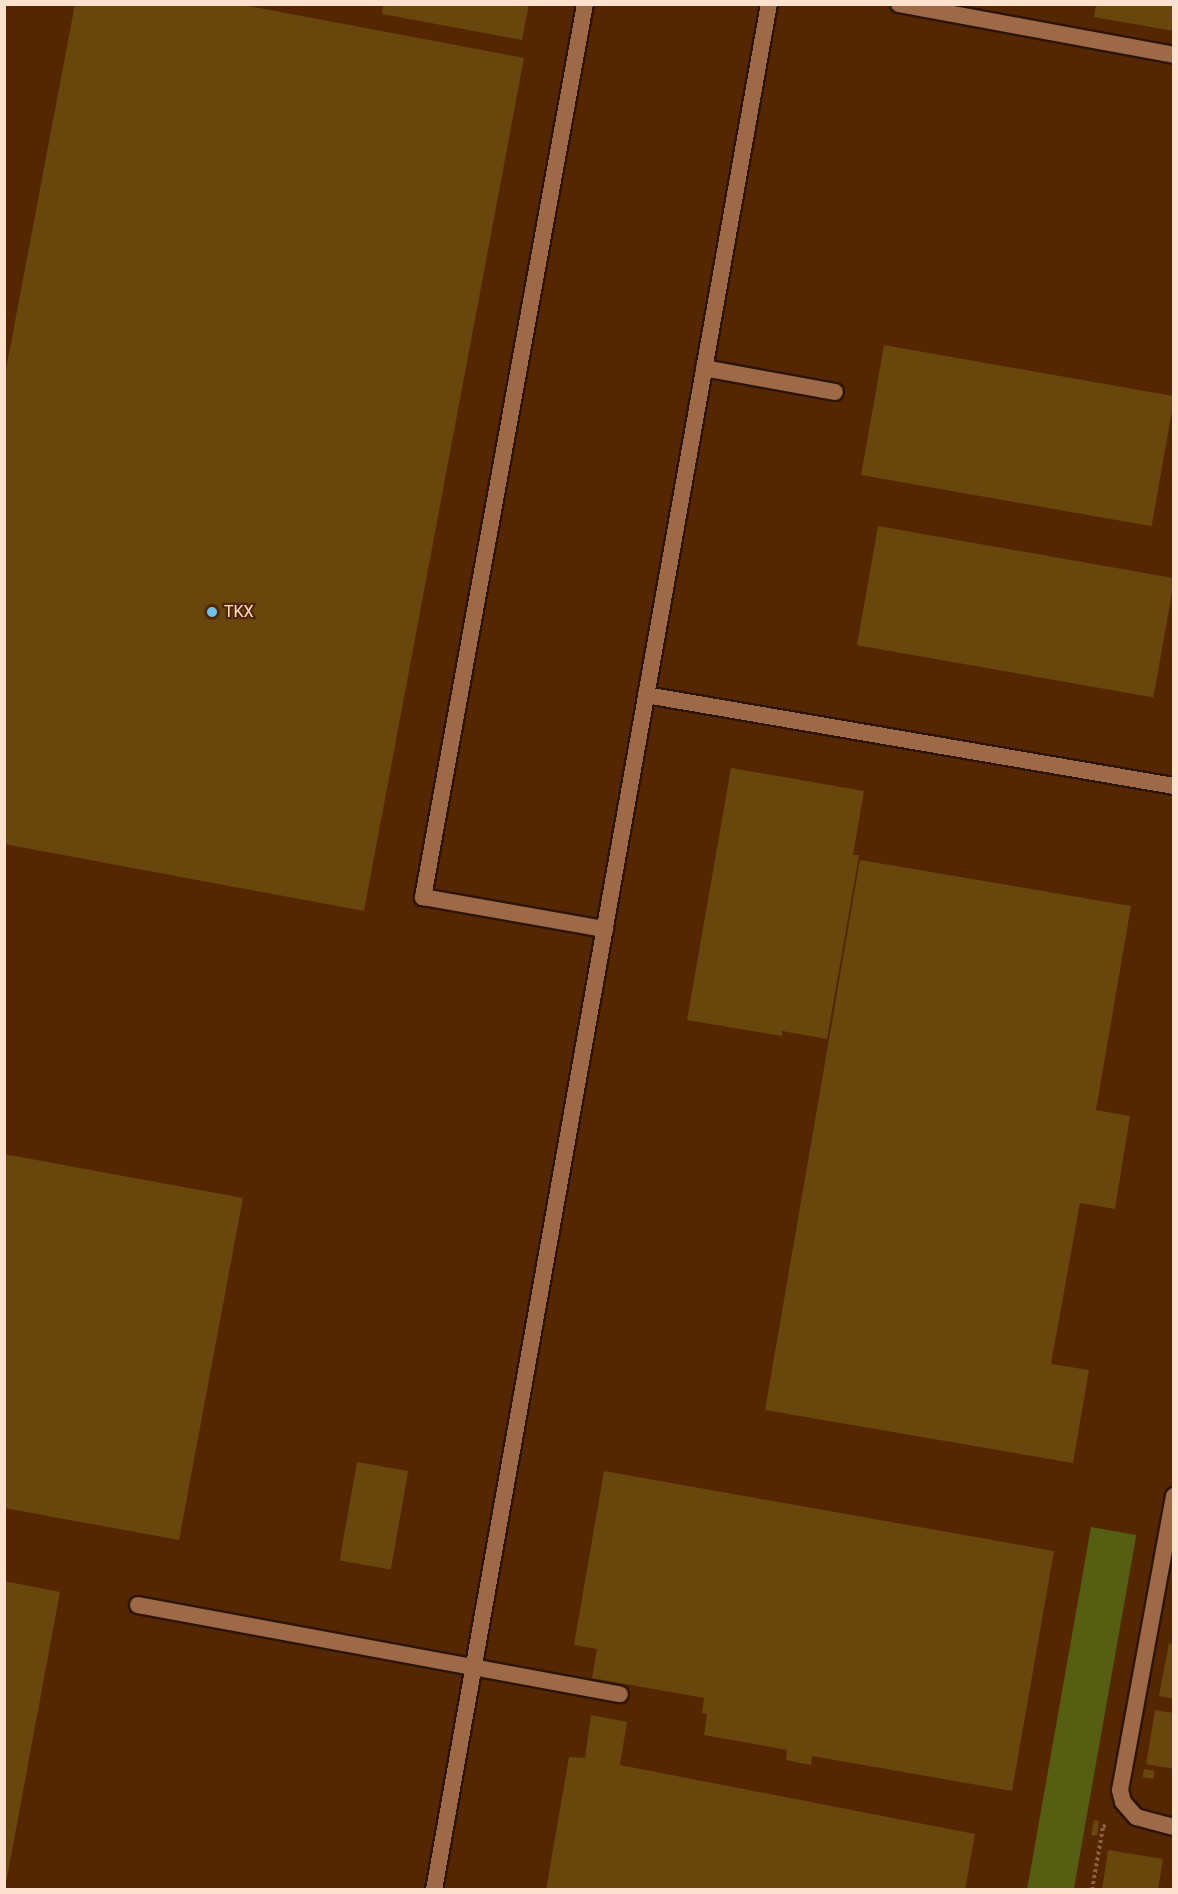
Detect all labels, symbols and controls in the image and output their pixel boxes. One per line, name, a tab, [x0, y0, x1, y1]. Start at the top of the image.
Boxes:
place label: TKX	[224, 602, 254, 622]
marker: TKX	[205, 605, 219, 619]

